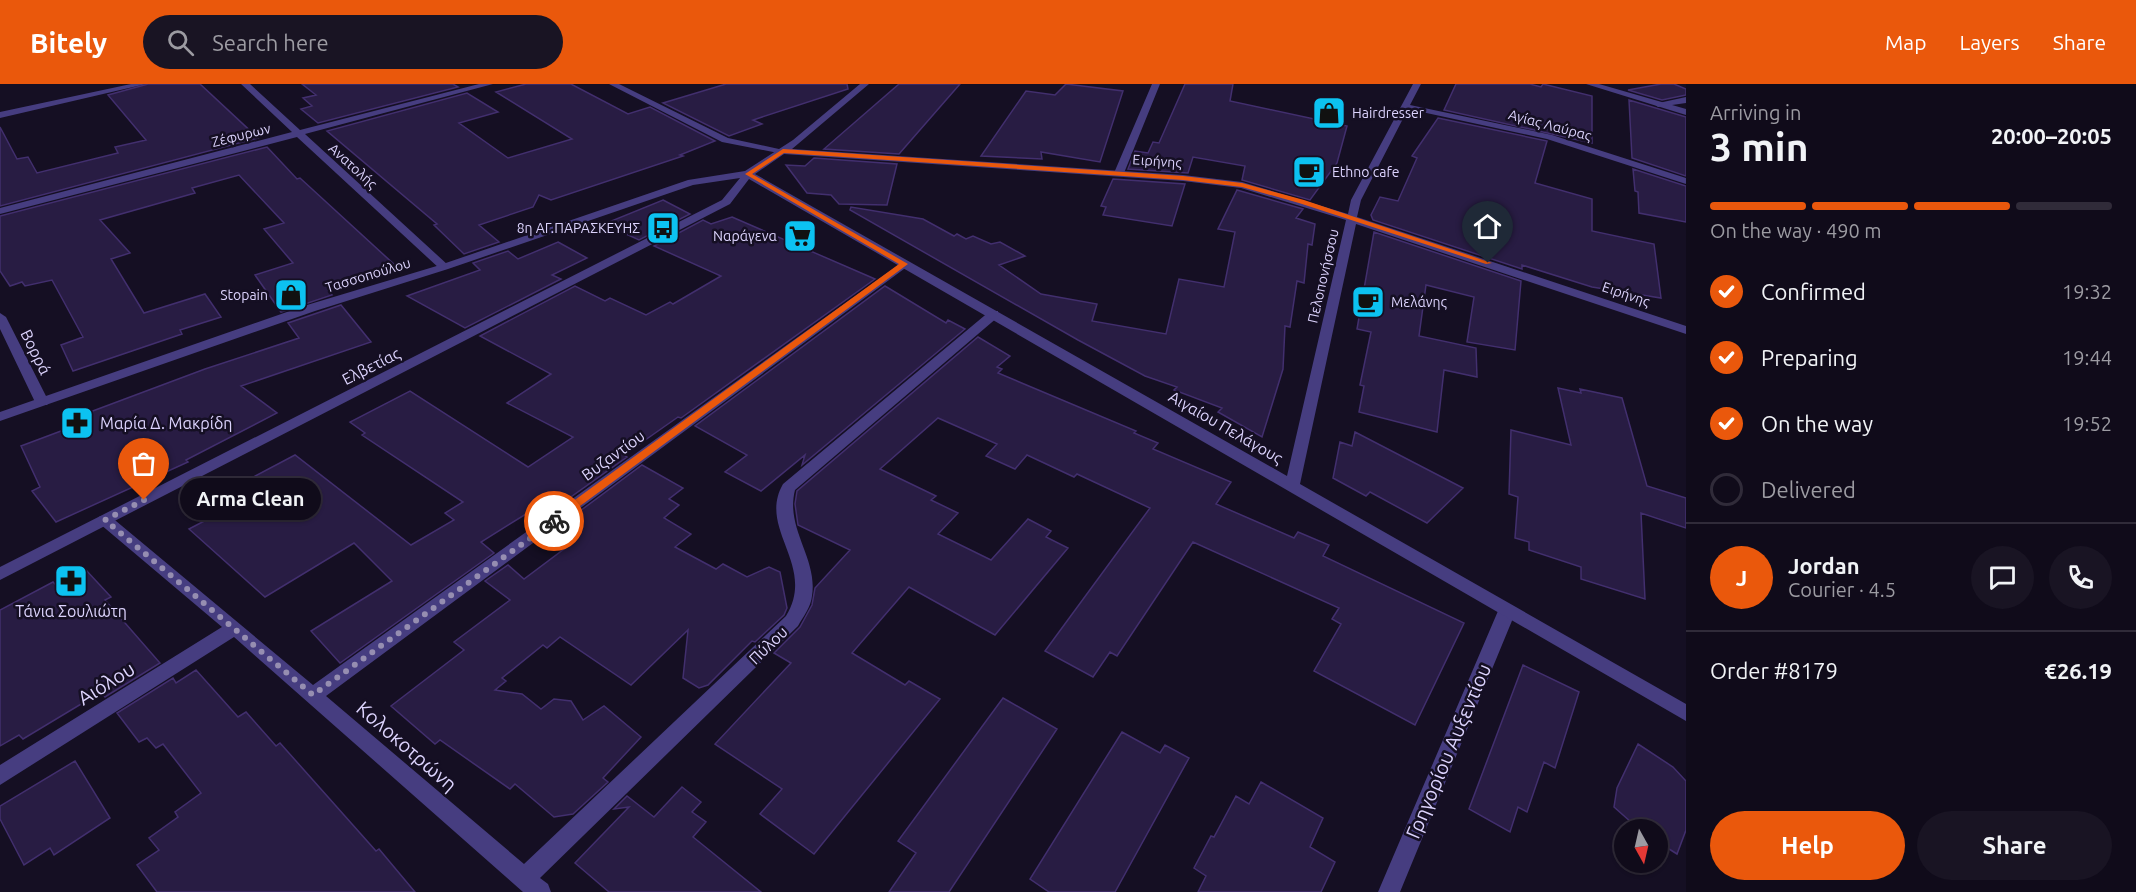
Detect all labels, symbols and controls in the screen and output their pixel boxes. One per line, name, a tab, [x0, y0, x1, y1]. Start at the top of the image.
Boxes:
search box	[143, 15, 563, 69]
icon: search	[164, 26, 197, 59]
text: Bitely	[30, 27, 107, 58]
text: Search here	[212, 30, 329, 55]
text: Map	[1885, 30, 1926, 54]
text: Layers	[1959, 30, 2020, 54]
text: Share	[2053, 30, 2106, 54]
shop icon: Hairdresser	[1311, 95, 1347, 131]
text: Arriving in	[1710, 101, 1801, 124]
place label: Hairdresser	[1352, 105, 1425, 121]
street label: Αγίας Λαύρας	[1507, 106, 1594, 144]
street label: Ζέφυρων	[210, 120, 272, 150]
text: 20:00–20:05	[1991, 123, 2112, 148]
text: 3 min	[1710, 125, 1809, 168]
street label: Ανατολής	[325, 140, 381, 192]
street label: Ειρήνης	[1132, 151, 1183, 171]
cafe icon: Ethno cafe	[1291, 154, 1327, 190]
place label: Ethno cafe	[1332, 164, 1399, 180]
pin	[1462, 201, 1513, 263]
bus stop icon: 8η ΑΓ.ΠΑΡΑΣΚΕΥΗΣ	[645, 210, 681, 246]
icon: home	[1471, 210, 1504, 243]
supermarket icon: Ναράγενα	[782, 218, 818, 254]
text: On the way · 490 m	[1710, 219, 1882, 242]
place label: 8η ΑΓ.ΠΑΡΑΣΚΕΥΗΣ	[517, 220, 640, 236]
street label: Πελοπονήσσου	[1304, 227, 1342, 325]
place label: Ναράγενα	[713, 228, 778, 244]
street label: Τασσοπούλου	[324, 254, 412, 296]
icon: check	[1710, 275, 1743, 308]
shop icon: Stopain	[273, 277, 309, 313]
street label: Ειρήνης	[1600, 278, 1653, 310]
text: Confirmed	[1761, 279, 1866, 304]
text: 19:32	[2062, 280, 2112, 303]
cafe icon: Μελάνης	[1350, 284, 1386, 320]
place label: Stopain	[220, 287, 268, 303]
place label: Μελάνης	[1391, 294, 1448, 310]
street label: Βορρά	[17, 326, 55, 378]
icon: check	[1710, 341, 1743, 374]
street label: Ελβετίας	[339, 344, 403, 389]
text: Preparing	[1761, 345, 1858, 370]
text: 19:44	[2062, 346, 2112, 369]
street label: Αιγαίου Πελάγους	[1165, 387, 1286, 468]
pharmacy icon: Μαρία Δ. Μακρίδη	[59, 405, 95, 441]
icon: check	[1710, 407, 1743, 440]
text: On the way	[1761, 411, 1873, 436]
text: 19:52	[2062, 412, 2112, 435]
place label: Μαρία Δ. Μακρίδη	[100, 414, 232, 432]
street label: Βυζαντίου	[578, 426, 649, 485]
pin	[118, 438, 169, 500]
icon: bag	[127, 447, 160, 480]
text: Delivered	[1761, 477, 1856, 502]
callout: Arma Clean	[180, 479, 321, 521]
text: Arma Clean	[196, 487, 305, 510]
courier	[524, 491, 584, 551]
icon: bike	[538, 505, 571, 538]
button: chat	[1971, 546, 2034, 609]
button: phone	[2049, 546, 2112, 609]
text: Jordan	[1788, 553, 1860, 578]
pharmacy icon: Τάνια Σουλιώτη	[53, 563, 89, 599]
text: J	[1736, 565, 1747, 590]
text: Courier · 4.5	[1788, 578, 1896, 601]
place label: Τάνια Σουλιώτη	[15, 602, 127, 620]
street label: Πύλου	[745, 622, 791, 668]
street label: Αιόλου	[73, 657, 139, 709]
text: Order #8179	[1710, 658, 1838, 683]
text: €26.19	[2045, 658, 2112, 683]
street label: Γρηγορίου Αυξεντίου	[1401, 660, 1496, 842]
street label: Κολοκοτρώνη	[352, 696, 462, 796]
button: Help	[1710, 811, 1905, 880]
button: Share	[1917, 811, 2112, 880]
north arrow	[1614, 819, 1668, 873]
map controls	[1614, 819, 1668, 873]

